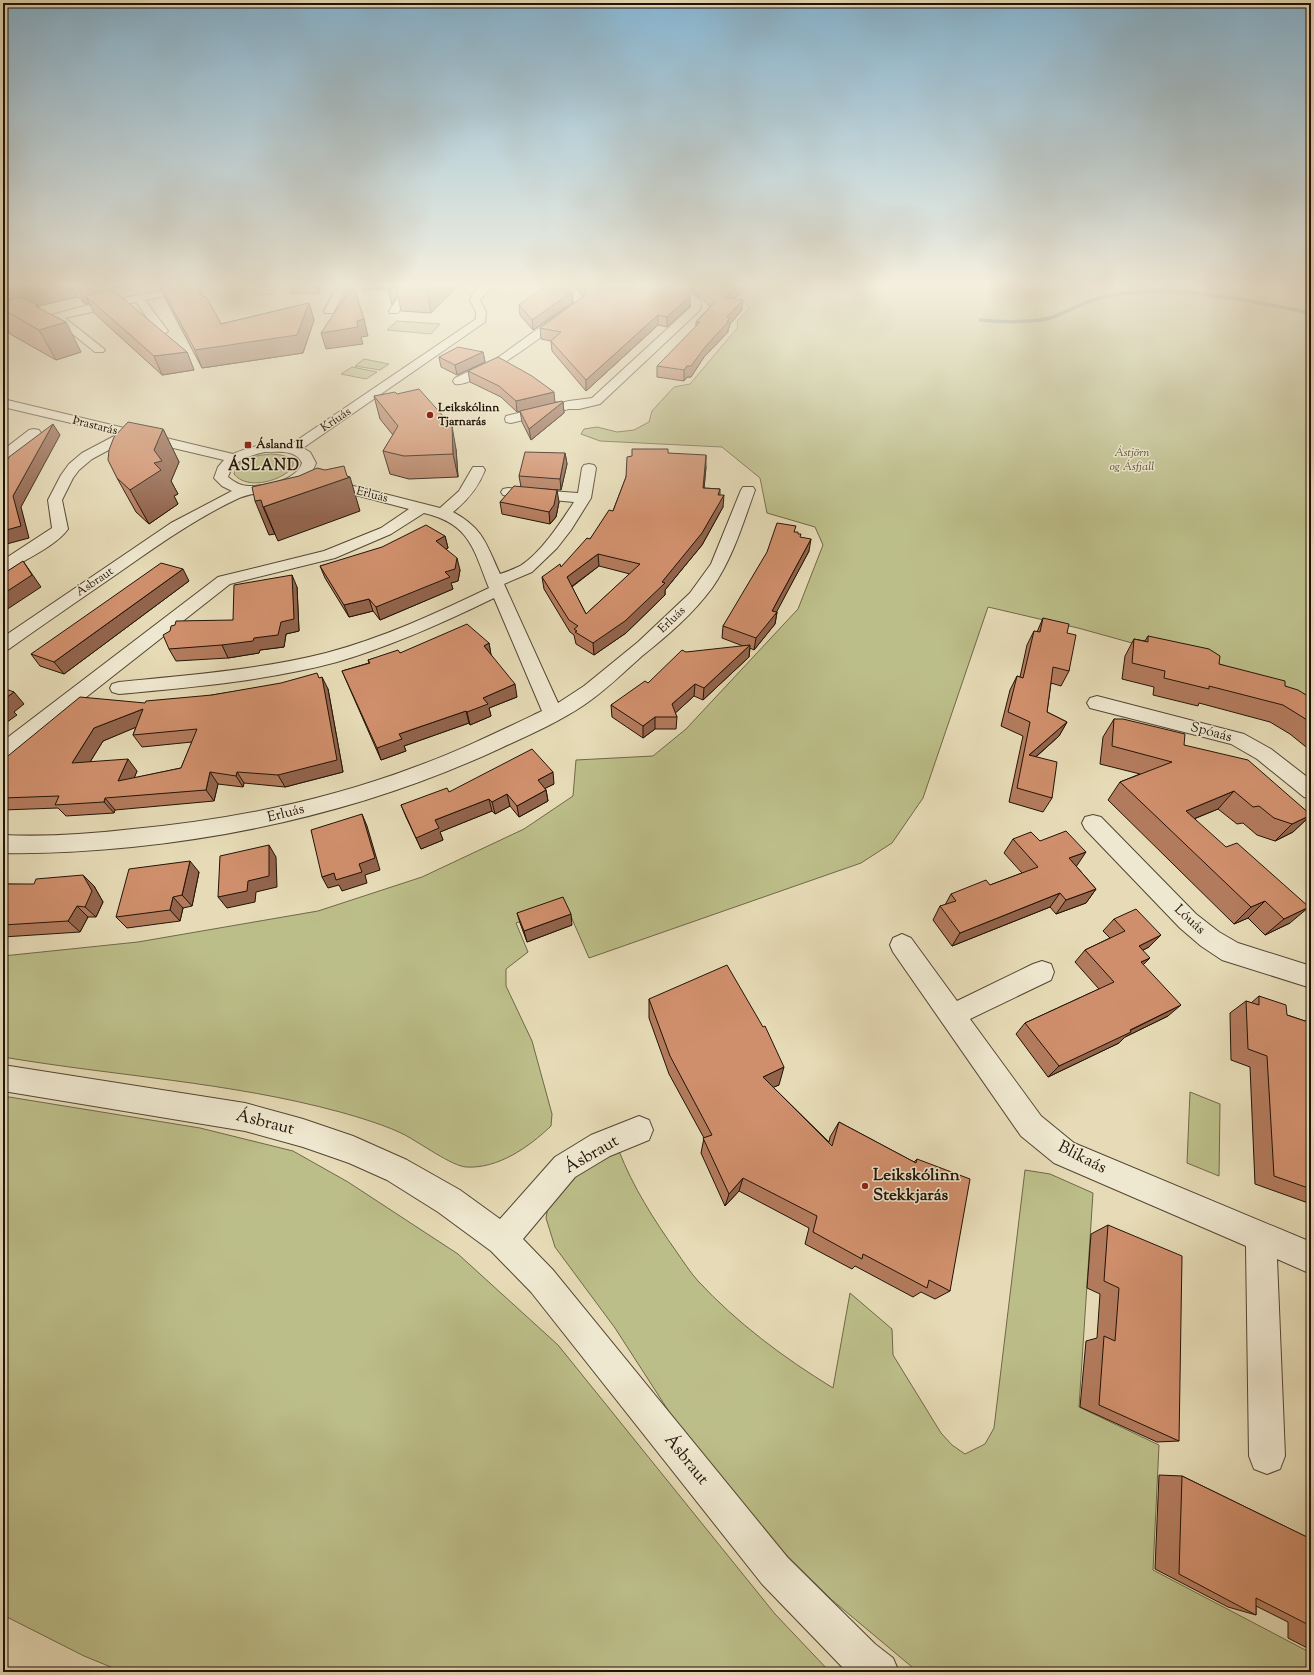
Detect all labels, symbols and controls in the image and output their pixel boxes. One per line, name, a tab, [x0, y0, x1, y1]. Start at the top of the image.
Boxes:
place label: Leikskólinn Tjarnarás	[437, 399, 500, 431]
street label: Kríuás	[317, 403, 355, 437]
marker: Leikskólinn Tjarnarás	[425, 410, 435, 420]
street label: Þrastarás	[71, 412, 120, 440]
place label: Ásland II	[255, 436, 304, 454]
marker: Ásland II	[243, 440, 253, 450]
park label: Ástjörn og Ásfjall	[1110, 444, 1154, 476]
district label: ÁSLAND	[228, 454, 300, 477]
street label: Erluás	[354, 482, 390, 508]
street label: Ásbraut	[73, 563, 117, 601]
street label: Erluás	[654, 602, 690, 638]
street label: Spóaás	[1188, 718, 1234, 748]
street label: Erluás	[265, 800, 307, 828]
street label: Lóuás	[1169, 900, 1209, 940]
street label: Ásbraut	[233, 1104, 297, 1142]
street label: Ásbraut	[560, 1130, 624, 1180]
street label: Blikaás	[1053, 1136, 1111, 1181]
place label: Leikskólinn Stekkjarás	[873, 1164, 961, 1208]
marker: Leikskólinn Stekkjarás	[860, 1181, 870, 1191]
street label: Ásbraut	[658, 1429, 714, 1491]

